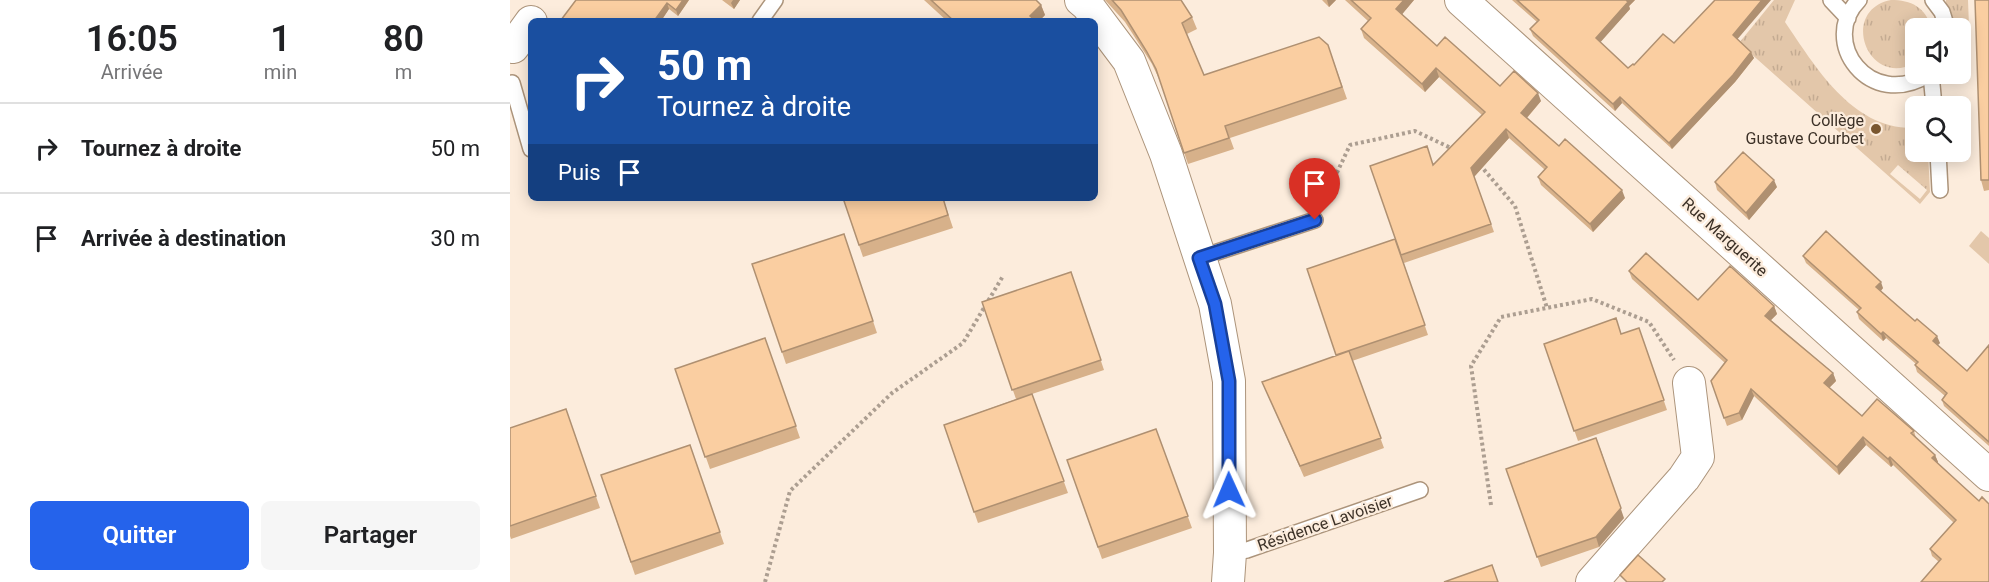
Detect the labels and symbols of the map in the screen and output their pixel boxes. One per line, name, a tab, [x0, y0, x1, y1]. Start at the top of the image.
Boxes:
place label: Collège Gustave Courbet	[1746, 111, 1864, 148]
marker: Collège Gustave Courbet	[1869, 122, 1883, 136]
pin	[1289, 158, 1340, 220]
street label: Rue Marguerite	[1678, 194, 1772, 280]
position arrow	[1197, 458, 1261, 522]
street label: Résidence Lavoisier	[1255, 491, 1396, 555]

